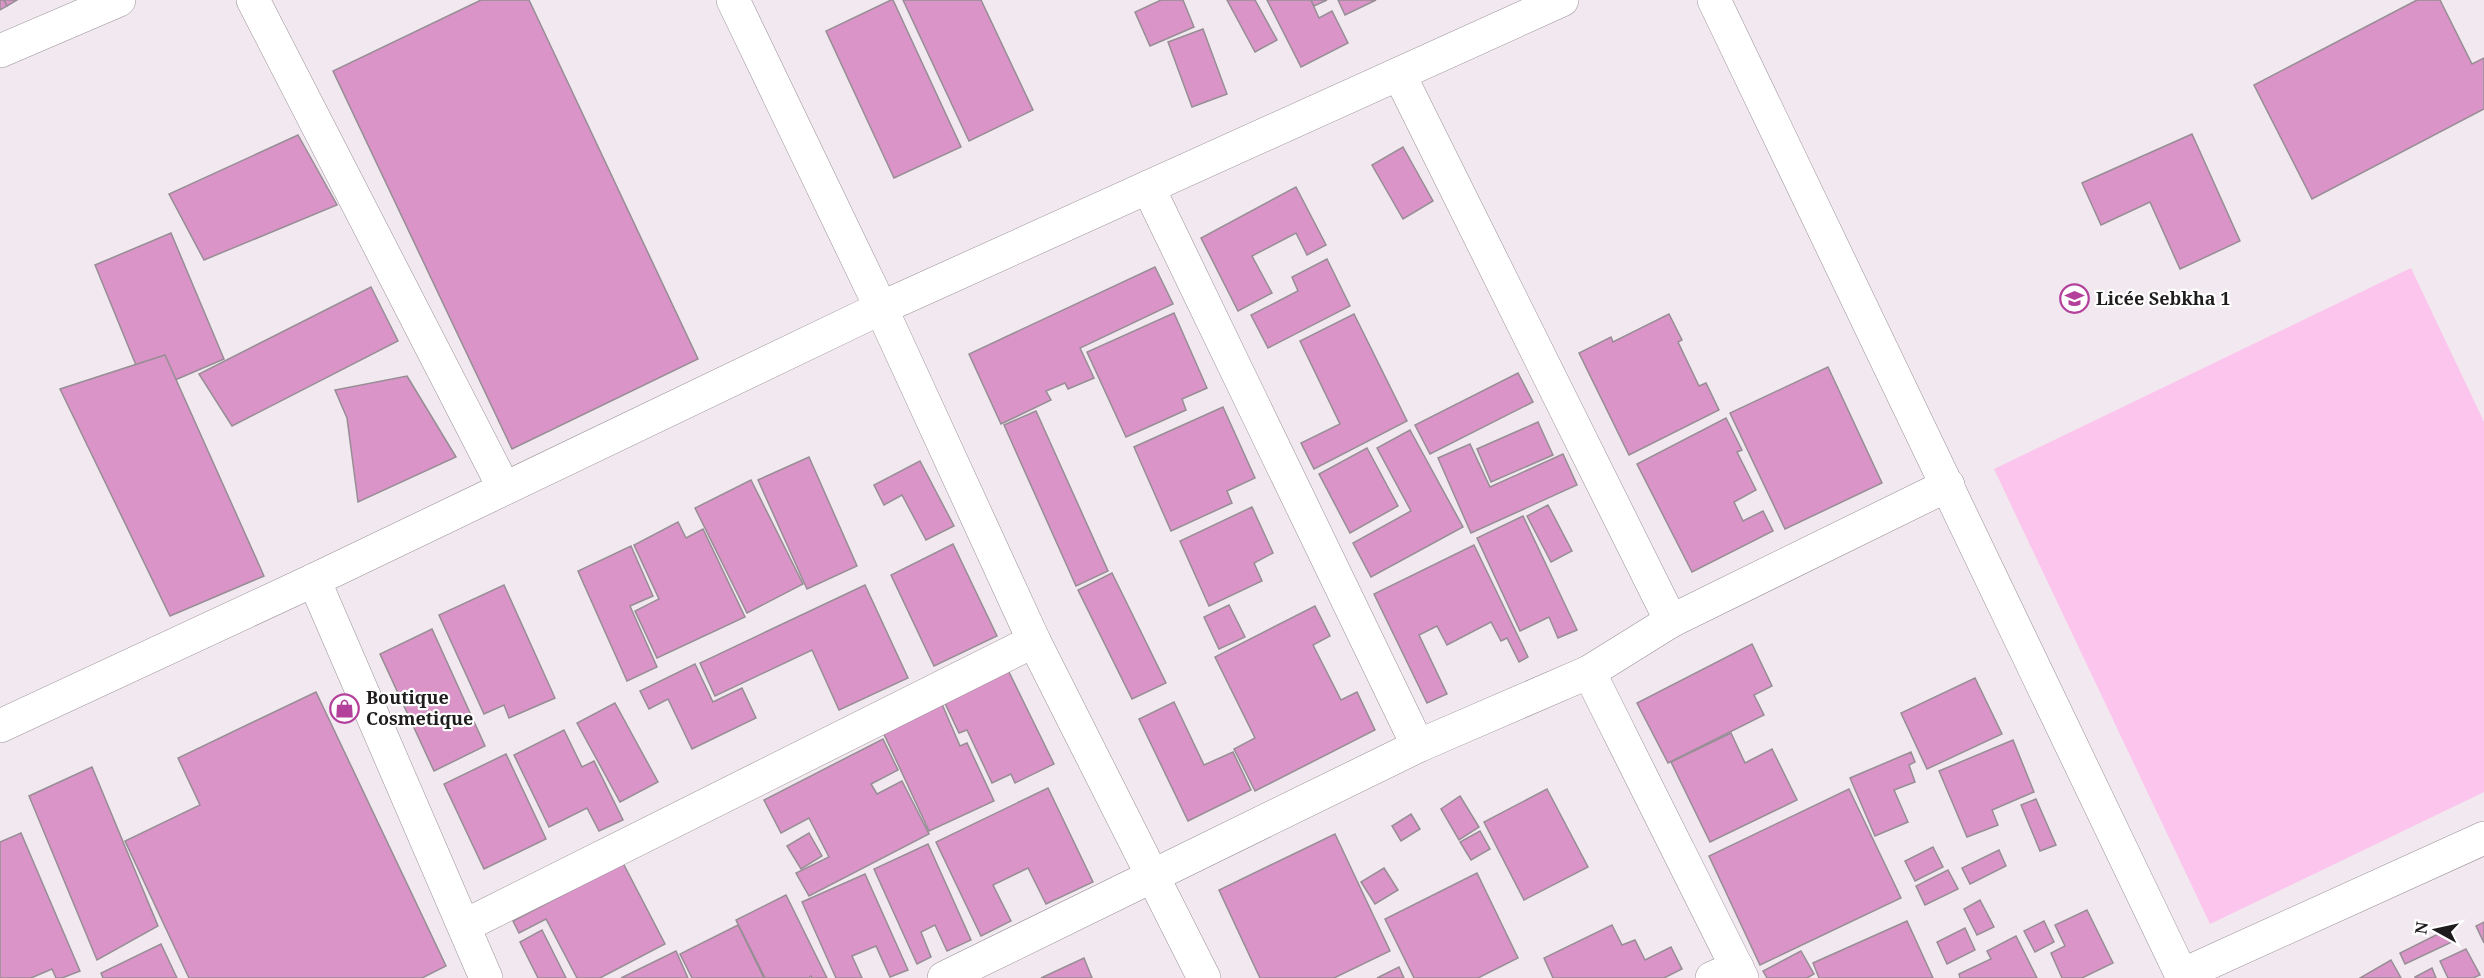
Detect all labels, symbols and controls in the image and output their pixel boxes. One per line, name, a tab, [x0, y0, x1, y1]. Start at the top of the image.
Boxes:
school or university icon: Licée Sebkha 1	[2059, 283, 2091, 315]
place label: Licée Sebkha 1	[2096, 286, 2230, 310]
place label: Boutique Cosmetique	[366, 685, 473, 730]
shop icon: Boutique Cosmetique	[329, 692, 361, 724]
north arrow	[2406, 900, 2466, 960]
text: N	[2409, 920, 2433, 936]

